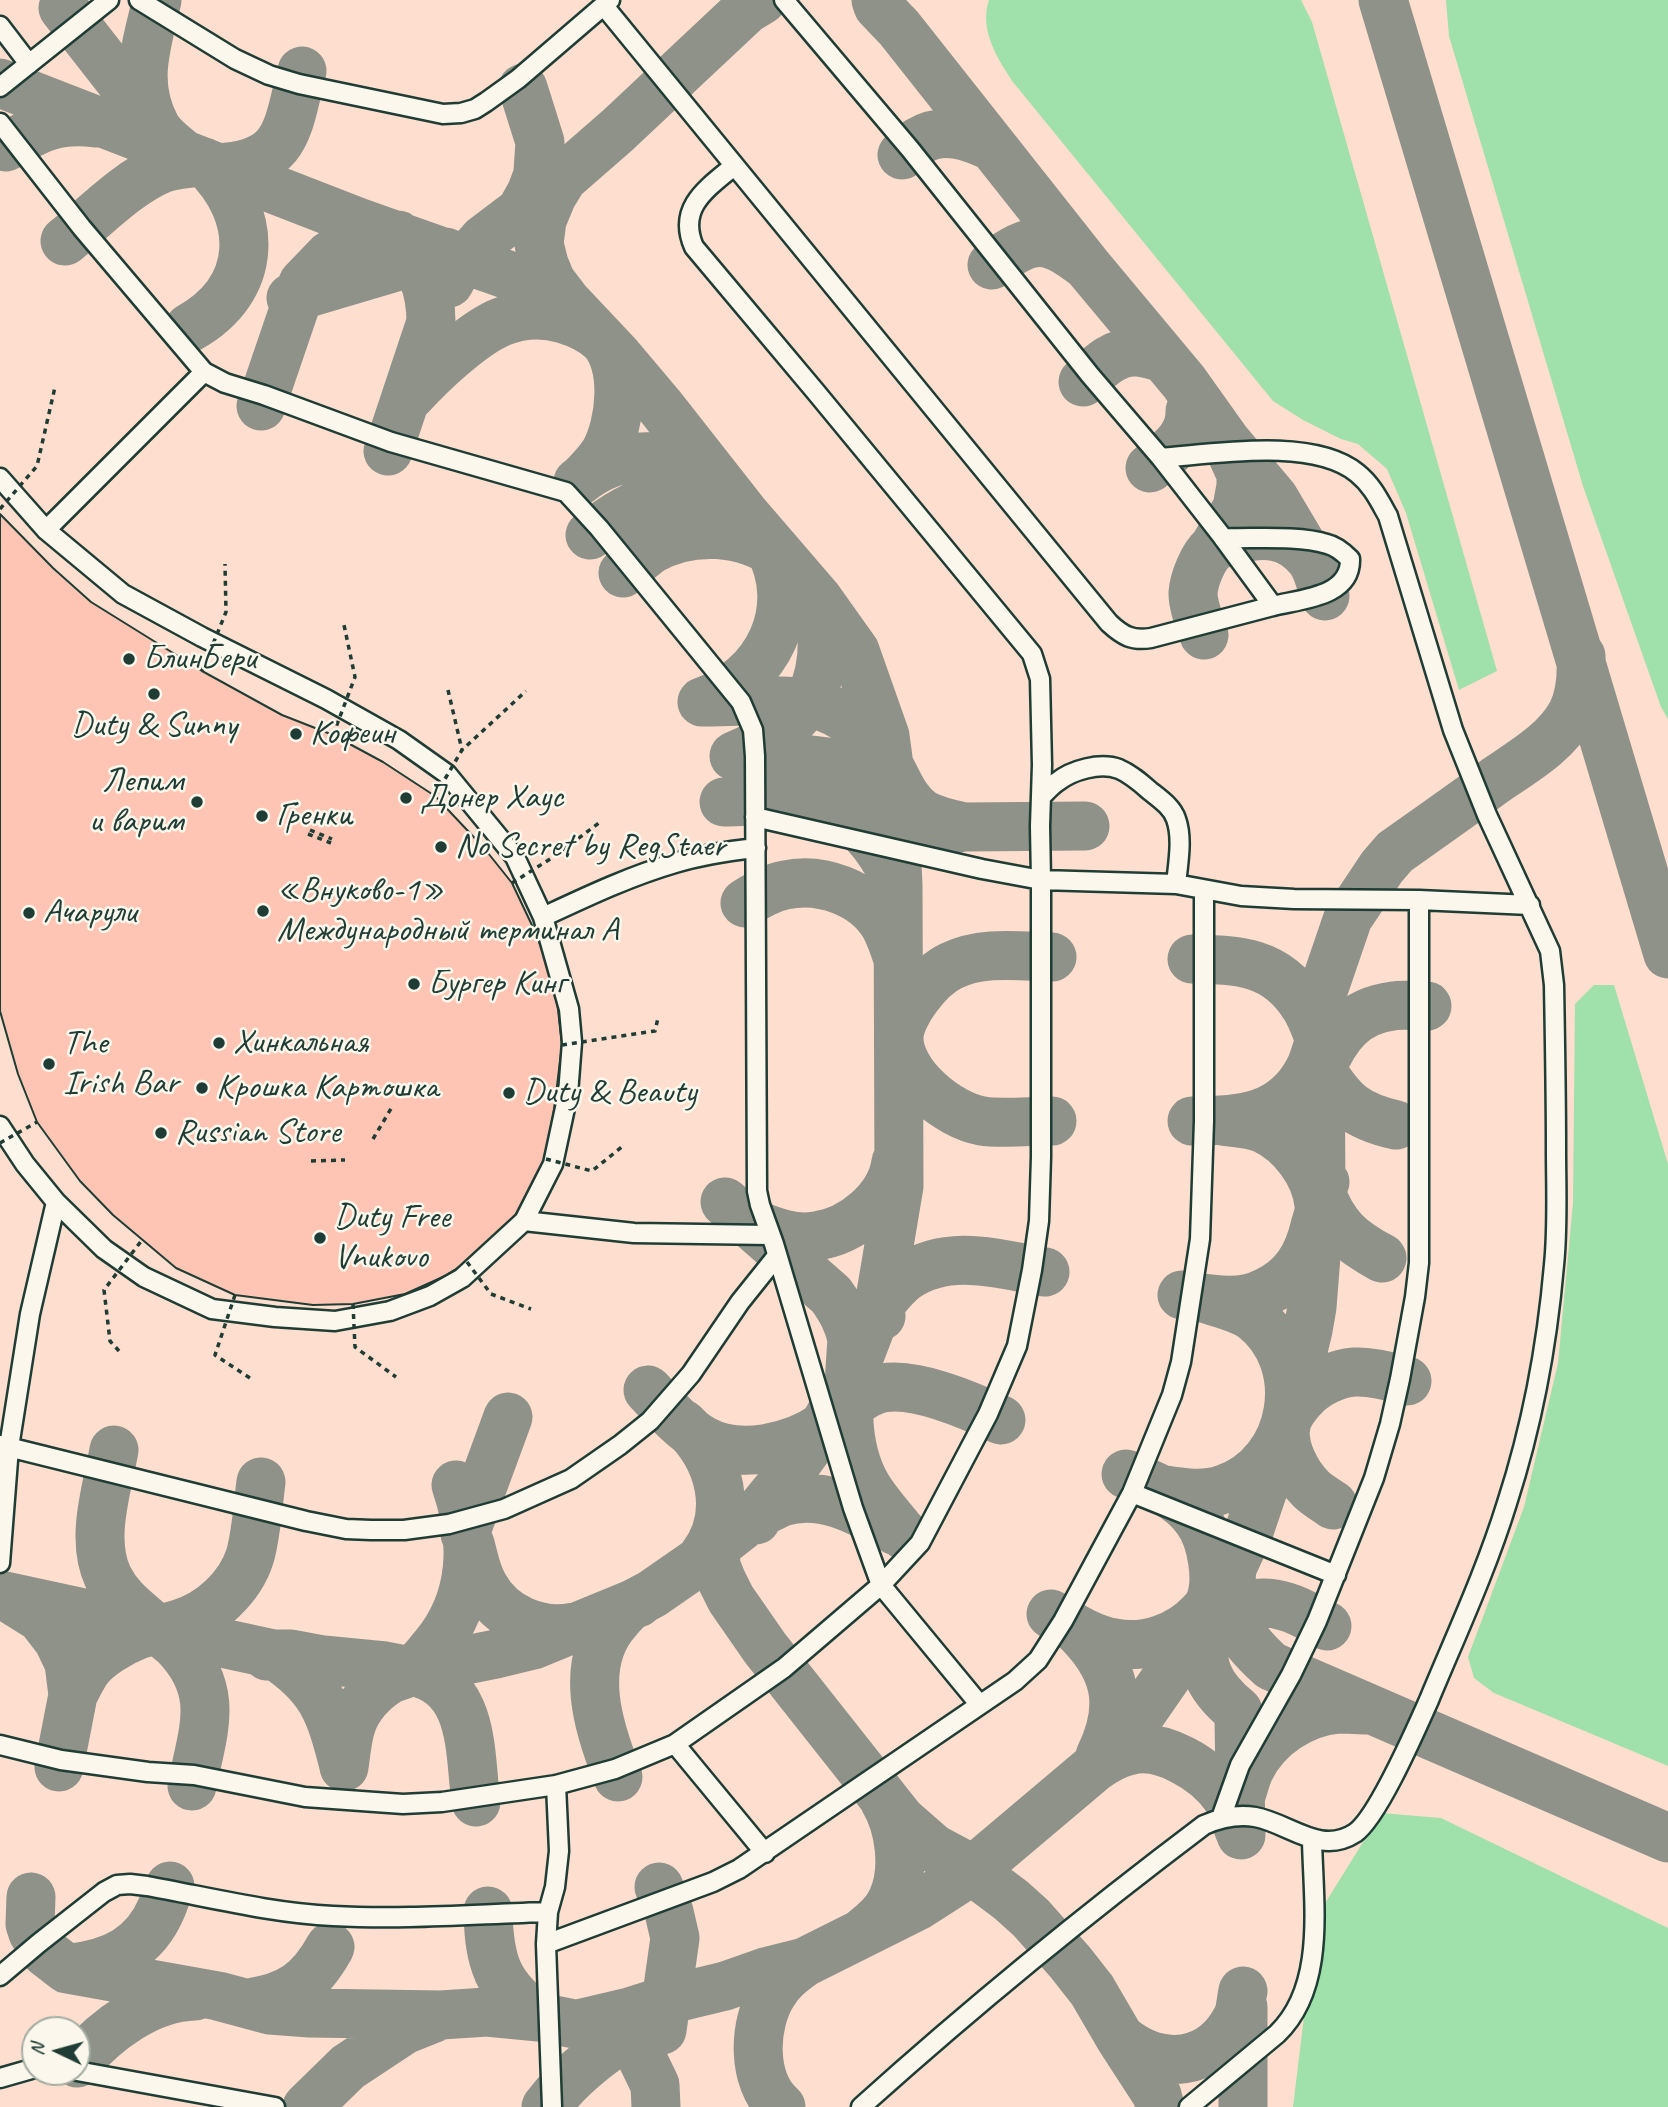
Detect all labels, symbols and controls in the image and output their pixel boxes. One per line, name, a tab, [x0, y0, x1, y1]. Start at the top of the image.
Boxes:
place label: БлинБери	[143, 638, 256, 680]
marker: БлинБери	[121, 651, 137, 667]
marker: Duty & Sunny	[146, 686, 162, 702]
place label: Duty & Sunny	[71, 705, 237, 747]
place label: Кофеин	[310, 713, 395, 755]
marker: Кофеин	[288, 726, 304, 742]
place label: Лепим и варим	[89, 761, 183, 843]
place label: Донер Хаус	[420, 777, 563, 819]
marker: Донер Хаус	[398, 790, 414, 806]
marker: Лепим и варим	[189, 794, 205, 810]
place label: Гренки	[276, 795, 352, 837]
marker: Гренки	[254, 808, 270, 824]
place label: No Secret by RegStaer	[455, 826, 725, 868]
marker: No Secret by RegStaer	[433, 839, 449, 855]
place label: «Внуково-1» Международный терминал А	[277, 870, 618, 952]
place label: Ачарули	[43, 892, 136, 934]
marker: «Внуково-1» Международный терминал А	[255, 903, 271, 919]
marker: Ачарули	[21, 905, 37, 921]
place label: Бургер Кинг	[428, 963, 565, 1005]
marker: Бургер Кинг	[406, 976, 422, 992]
place label: Хинкальная	[233, 1022, 368, 1064]
place label: The Irish Bar	[63, 1023, 178, 1105]
marker: Хинкальная	[211, 1035, 227, 1051]
marker: The Irish Bar	[41, 1056, 57, 1072]
place label: Крошка Картошка	[216, 1067, 438, 1109]
place label: Duty & Beauty	[523, 1072, 696, 1114]
marker: Крошка Картошка	[194, 1080, 210, 1096]
marker: Duty & Beauty	[501, 1085, 517, 1101]
place label: Russian Store	[175, 1112, 340, 1154]
marker: Russian Store	[153, 1125, 169, 1141]
place label: Duty Free Vnukovo	[334, 1197, 450, 1279]
marker: Duty Free Vnukovo	[312, 1230, 328, 1246]
north arrow	[21, 2016, 91, 2086]
text: N	[25, 2042, 50, 2056]

